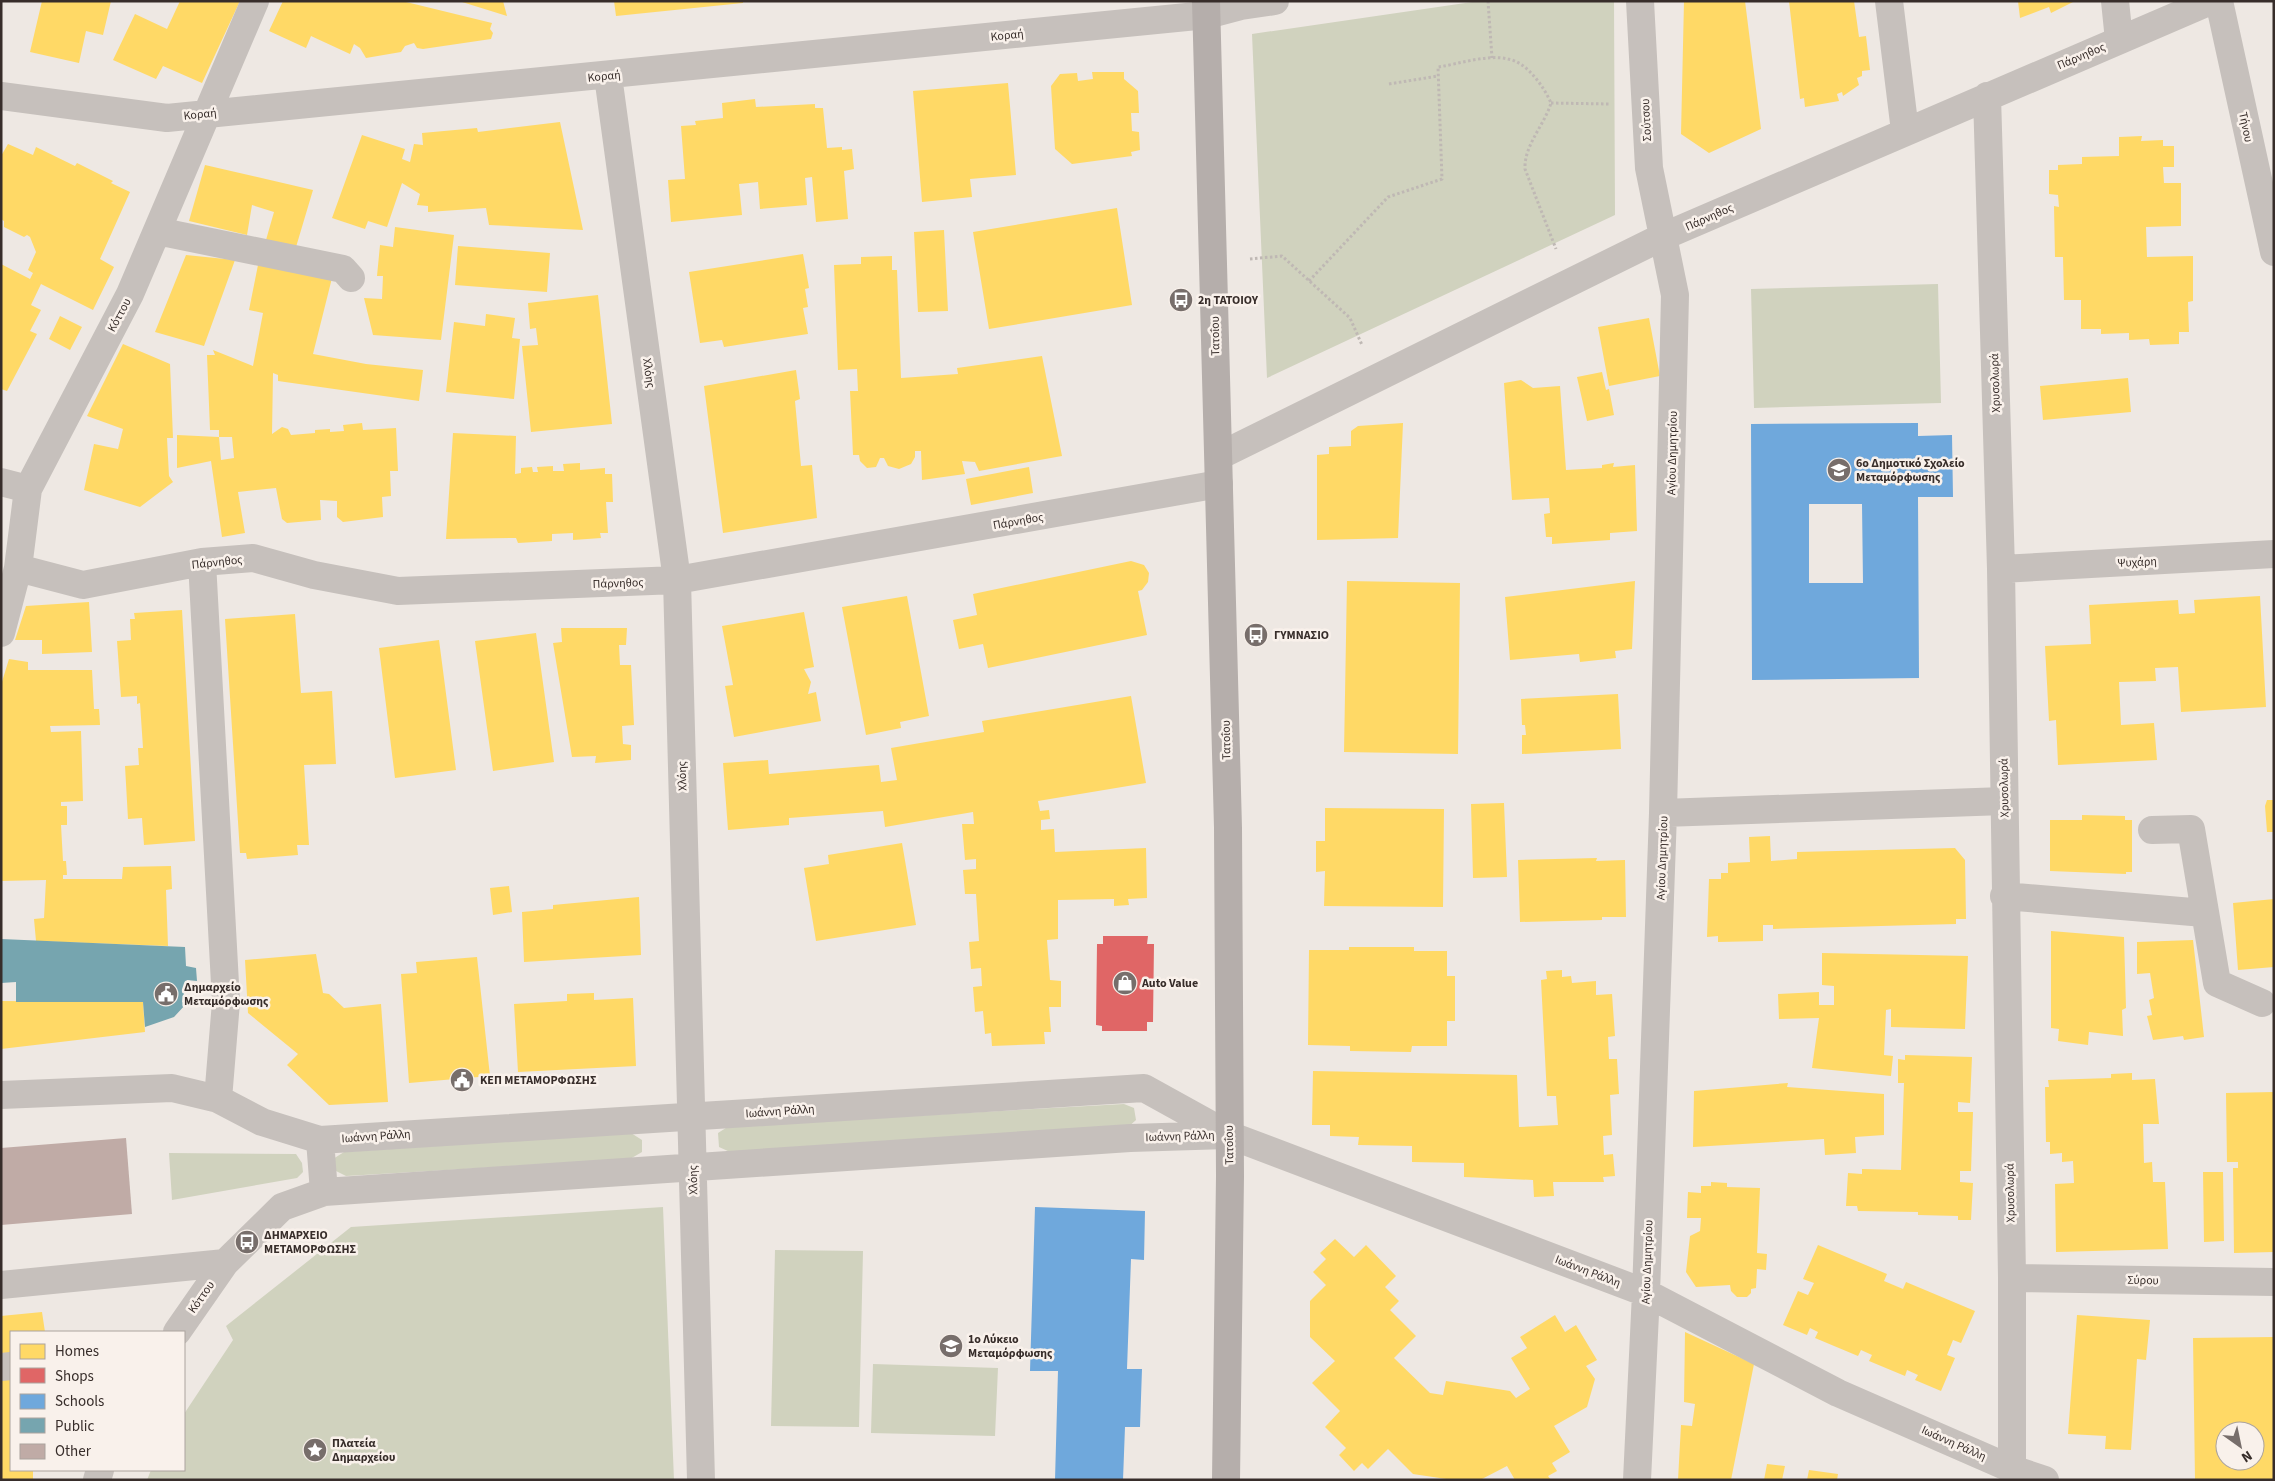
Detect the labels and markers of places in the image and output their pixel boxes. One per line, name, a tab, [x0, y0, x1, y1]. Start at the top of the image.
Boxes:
bus stop icon: 2η ΤΑΤΟΙΟΥ	[1168, 287, 1194, 313]
place label: 2η ΤΑΤΟΙΟΥ	[1198, 292, 1259, 309]
place label: 6ο Δημοτικό Σχολείο Μεταμόρφωσης	[1856, 455, 1965, 486]
school or university icon: 6ο Δημοτικό Σχολείο Μεταμόρφωσης	[1826, 457, 1852, 483]
bus stop icon: ΓΥΜΝΑΣΙΟ	[1243, 622, 1269, 648]
place label: ΓΥΜΝΑΣΙΟ	[1274, 627, 1329, 644]
shop icon: Auto Value	[1112, 970, 1138, 996]
place label: Auto Value	[1141, 975, 1198, 992]
place label: Δημαρχείο Μεταμόρφωσης	[184, 979, 269, 1010]
public building icon: Δημαρχείο Μεταμόρφωσης	[153, 981, 179, 1007]
public building icon: ΚΕΠ ΜΕΤΑΜΟΡΦΩΣΗΣ	[449, 1067, 475, 1093]
place label: ΚΕΠ ΜΕΤΑΜΟΡΦΩΣΗΣ	[480, 1072, 597, 1089]
place label: ΔΗΜΑΡΧΕΙΟ ΜΕΤΑΜΟΡΦΩΣΗΣ	[264, 1227, 357, 1258]
bus stop icon: ΔΗΜΑΡΧΕΙΟ ΜΕΤΑΜΟΡΦΩΣΗΣ	[234, 1229, 260, 1255]
place label: 1ο Λύκειο Μεταμόρφωσης	[968, 1331, 1053, 1362]
school or university icon: 1ο Λύκειο Μεταμόρφωσης	[938, 1333, 964, 1359]
place label: Πλατεία Δημαρχείου	[332, 1435, 395, 1466]
place icon: Πλατεία Δημαρχείου	[302, 1437, 328, 1463]

